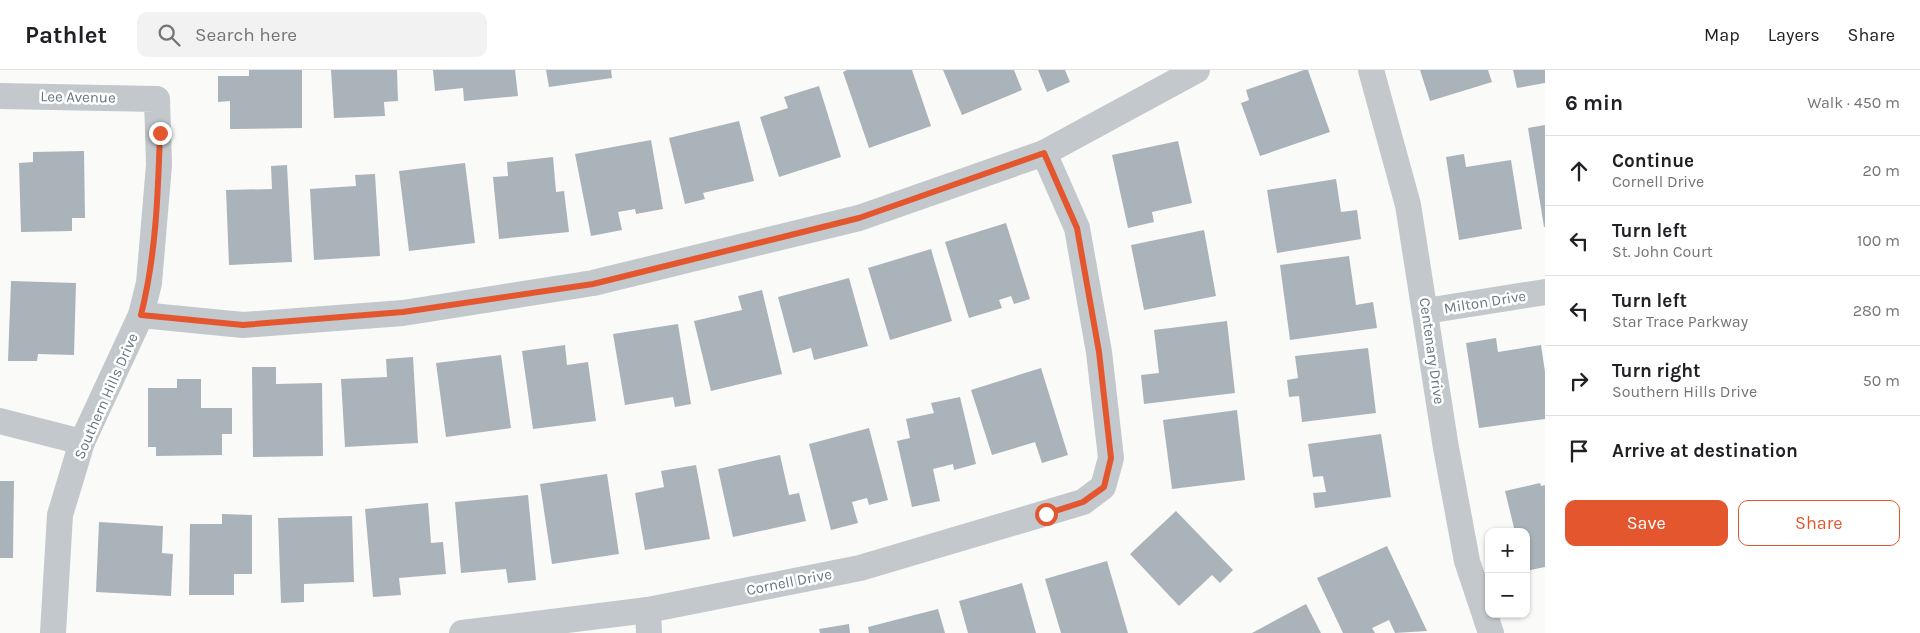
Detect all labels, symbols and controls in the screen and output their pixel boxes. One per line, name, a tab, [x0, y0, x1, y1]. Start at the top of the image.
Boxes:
search box	[137, 12, 487, 57]
text: Pathlet	[25, 21, 107, 49]
icon: search	[155, 21, 183, 49]
text: Search here	[195, 24, 297, 46]
text: Map	[1704, 24, 1740, 46]
text: Layers	[1768, 24, 1820, 46]
text: Share	[1848, 24, 1895, 46]
street label: Lee Avenue	[40, 87, 116, 107]
text: 6 min	[1565, 91, 1623, 115]
text: Walk · 450 m	[1807, 93, 1900, 112]
route end	[149, 122, 172, 145]
text: Continue	[1612, 150, 1694, 172]
icon: ahead	[1565, 157, 1593, 185]
text: 20 m	[1862, 161, 1900, 180]
text: Cornell Drive	[1612, 172, 1704, 191]
text: Turn left	[1612, 220, 1687, 242]
icon: left	[1565, 227, 1593, 255]
text: 100 m	[1857, 231, 1900, 250]
text: St. John Court	[1612, 242, 1713, 261]
street label: Milton Drive	[1443, 287, 1527, 317]
text: Turn left	[1612, 290, 1687, 312]
street label: Centenary Drive	[1416, 296, 1448, 406]
icon: left	[1565, 297, 1593, 325]
text: 280 m	[1853, 301, 1900, 320]
text: Star Trace Parkway	[1612, 312, 1748, 331]
street label: Southern Hills Drive	[70, 330, 142, 462]
text: Turn right	[1612, 360, 1701, 382]
icon: right	[1565, 367, 1593, 395]
text: 50 m	[1863, 371, 1900, 390]
text: Southern Hills Drive	[1612, 382, 1757, 401]
icon: arrive	[1565, 437, 1593, 465]
text: Arrive at destination	[1612, 440, 1798, 462]
button: Save	[1565, 500, 1728, 546]
button: Share	[1738, 500, 1900, 546]
route start	[1035, 503, 1058, 526]
map controls	[1485, 528, 1530, 618]
button: +	[1485, 528, 1530, 573]
street label: Cornell Drive	[745, 565, 833, 599]
button: −	[1485, 573, 1530, 618]

